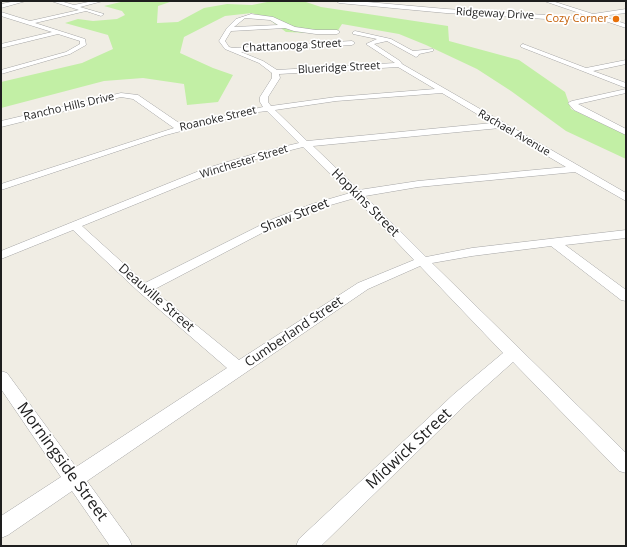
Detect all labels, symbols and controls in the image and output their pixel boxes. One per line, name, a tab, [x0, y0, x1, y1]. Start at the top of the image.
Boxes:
street label: Ridgeway Drive	[456, 5, 534, 23]
place label: Cozy Corner	[545, 12, 608, 26]
marker: Cozy Corner	[611, 14, 621, 24]
street label: Chattanooga Street	[242, 37, 342, 55]
street label: Blueridge Street	[297, 59, 381, 77]
street label: Rancho Hills Drive	[22, 90, 116, 124]
street label: Roanoke Street	[178, 104, 258, 134]
street label: Rachael Avenue	[476, 107, 552, 159]
street label: Winchester Street	[198, 142, 290, 182]
street label: Hopkins Street	[328, 166, 402, 240]
street label: Shaw Street	[259, 195, 331, 237]
street label: Deauville Street	[115, 261, 197, 335]
street label: Cumberland Street	[242, 293, 346, 371]
street label: Morningside Street	[12, 399, 112, 525]
street label: Midwick Street	[362, 405, 456, 493]

